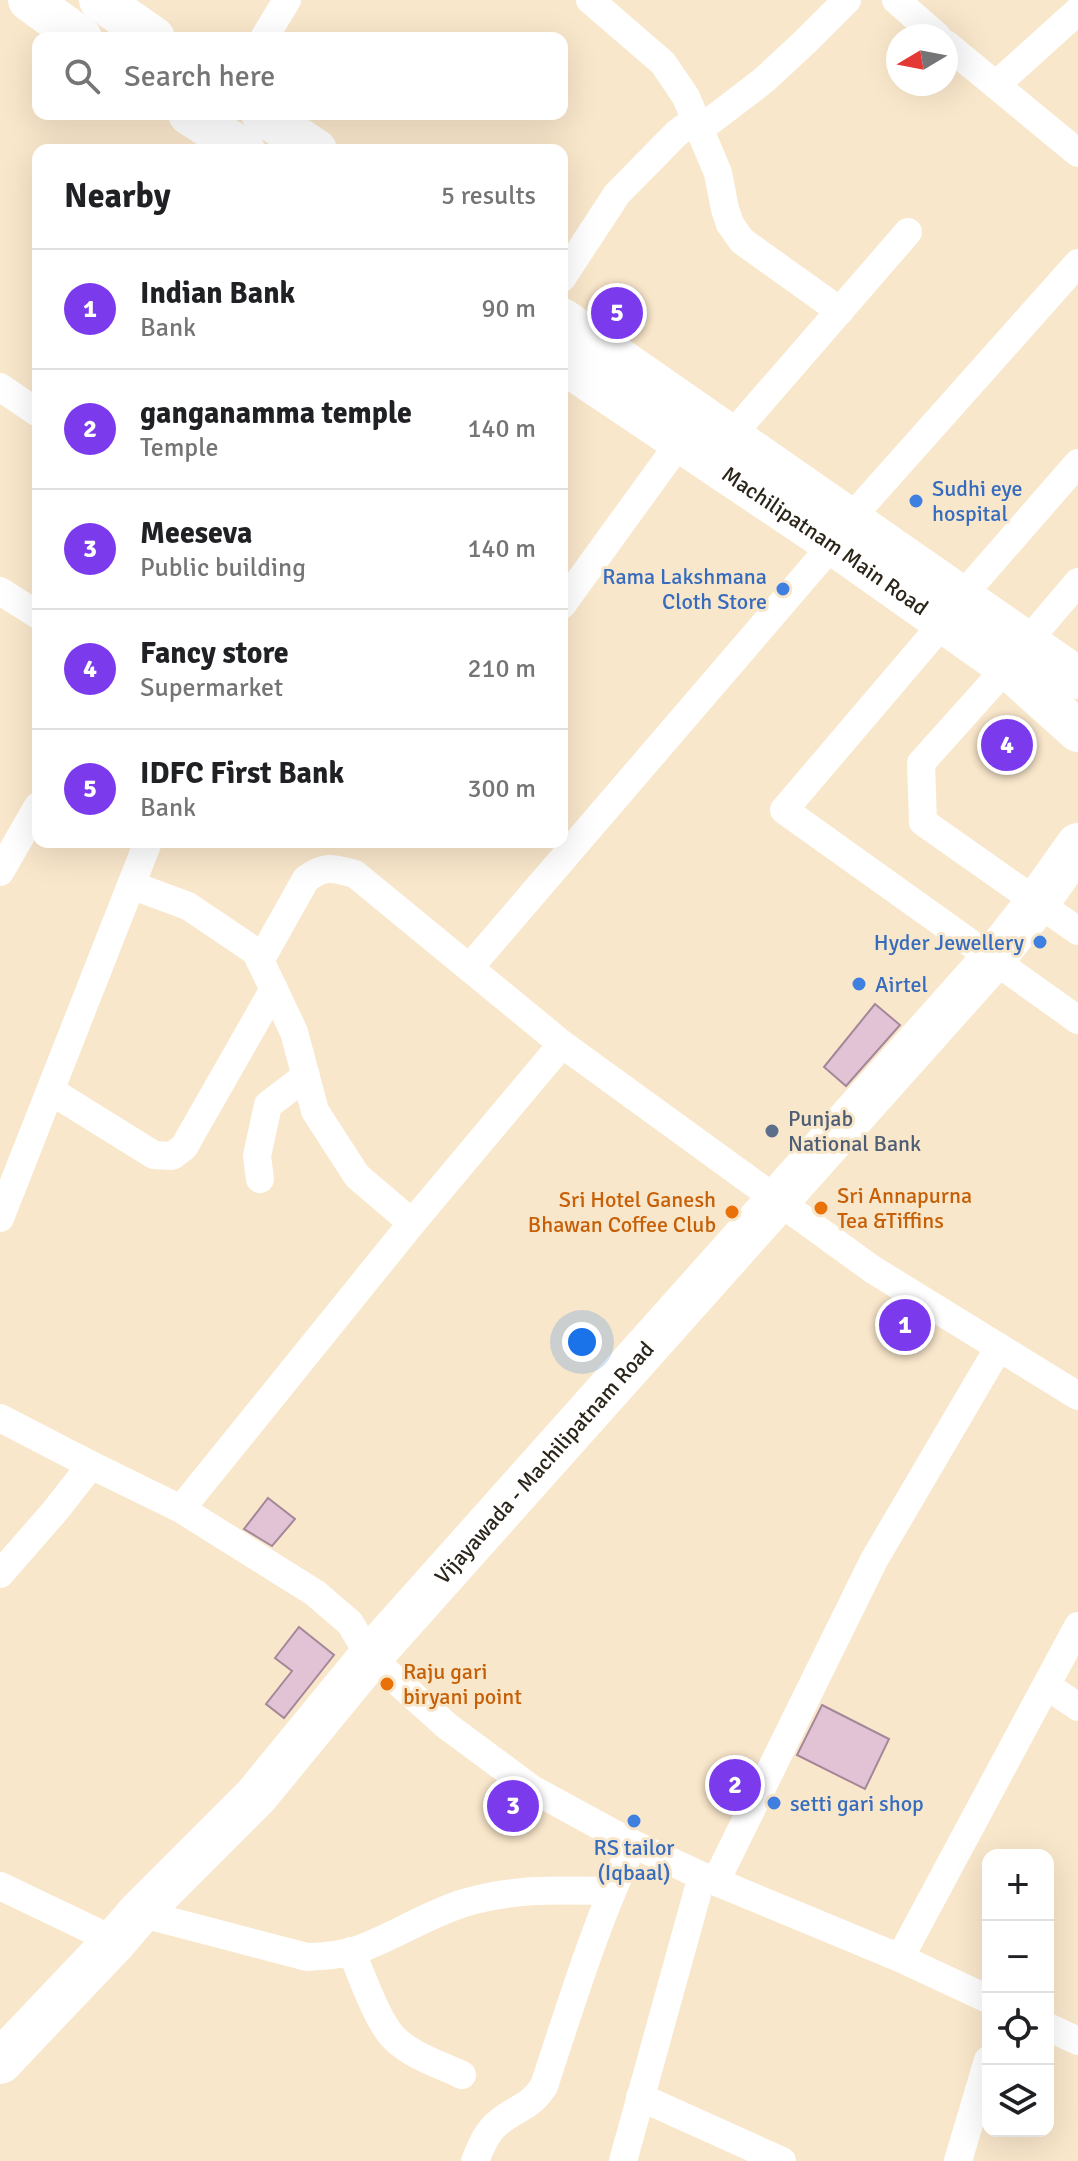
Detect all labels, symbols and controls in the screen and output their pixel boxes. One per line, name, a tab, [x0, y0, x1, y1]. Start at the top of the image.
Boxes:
north arrow	[886, 24, 958, 96]
search box	[32, 32, 568, 120]
icon: search	[60, 54, 104, 98]
text: Search here	[124, 58, 275, 95]
text: Nearby	[64, 175, 171, 217]
text: 5 results	[441, 180, 536, 212]
text: Indian Bank	[140, 275, 295, 312]
pin: 5	[591, 283, 643, 343]
text: 1	[83, 293, 97, 325]
text: 90 m	[481, 293, 536, 325]
text: Bank	[140, 312, 196, 344]
text: ganganamma temple	[140, 395, 412, 432]
text: 2	[83, 413, 97, 445]
text: 140 m	[467, 413, 536, 445]
text: Temple	[140, 432, 219, 464]
street label: Machilipatnam Main Road	[717, 460, 934, 621]
place label: Sudhi eye hospital	[932, 475, 1022, 527]
marker: Sudhi eye hospital	[907, 492, 925, 510]
text: Meeseva	[140, 515, 252, 552]
text: 3	[83, 533, 97, 565]
text: 140 m	[467, 533, 536, 565]
text: Public building	[140, 552, 306, 584]
place label: Rama Lakshmana Cloth Store	[602, 563, 767, 615]
marker: Rama Lakshmana Cloth Store	[774, 580, 792, 598]
text: Fancy store	[140, 635, 289, 672]
text: 4	[83, 653, 97, 685]
text: 210 m	[467, 653, 536, 685]
text: Supermarket	[140, 672, 283, 704]
pin: 4	[981, 715, 1033, 775]
text: IDFC First Bank	[140, 755, 344, 792]
text: 5	[83, 773, 97, 805]
text: 300 m	[467, 773, 536, 805]
text: Bank	[140, 792, 196, 824]
place label: Hyder Jewellery	[874, 929, 1025, 956]
marker: Hyder Jewellery	[1031, 933, 1049, 951]
place label: Airtel	[875, 971, 928, 998]
marker: Airtel	[850, 975, 868, 993]
place label: Punjab National Bank	[788, 1105, 921, 1157]
marker: Punjab National Bank	[763, 1122, 781, 1140]
place label: Sri Annapurna Tea &Tiffins	[837, 1182, 972, 1234]
place label: Sri Hotel Ganesh Bhawan Coffee Club	[528, 1186, 716, 1238]
marker: Sri Annapurna Tea &Tiffins	[812, 1199, 830, 1217]
marker: Sri Hotel Ganesh Bhawan Coffee Club	[723, 1203, 741, 1221]
pin: 1	[879, 1295, 931, 1355]
your location	[562, 1322, 602, 1362]
street label: Vijayawada - Machilipatnam Road	[428, 1335, 659, 1589]
place label: Raju gari biryani point	[403, 1658, 522, 1710]
marker: Raju gari biryani point	[378, 1675, 396, 1693]
pin: 2	[709, 1755, 761, 1815]
pin: 3	[487, 1776, 539, 1836]
place label: setti gari shop	[790, 1790, 924, 1817]
marker: setti gari shop	[765, 1794, 783, 1812]
marker: RS tailor (Iqbaal)	[625, 1812, 643, 1830]
place label: RS tailor (Iqbaal)	[594, 1834, 674, 1886]
map controls	[982, 1849, 1054, 2137]
button: +	[982, 1849, 1054, 1921]
button: −	[982, 1921, 1054, 1993]
button: locate	[982, 1993, 1054, 2065]
button: layers	[982, 2065, 1054, 2137]

